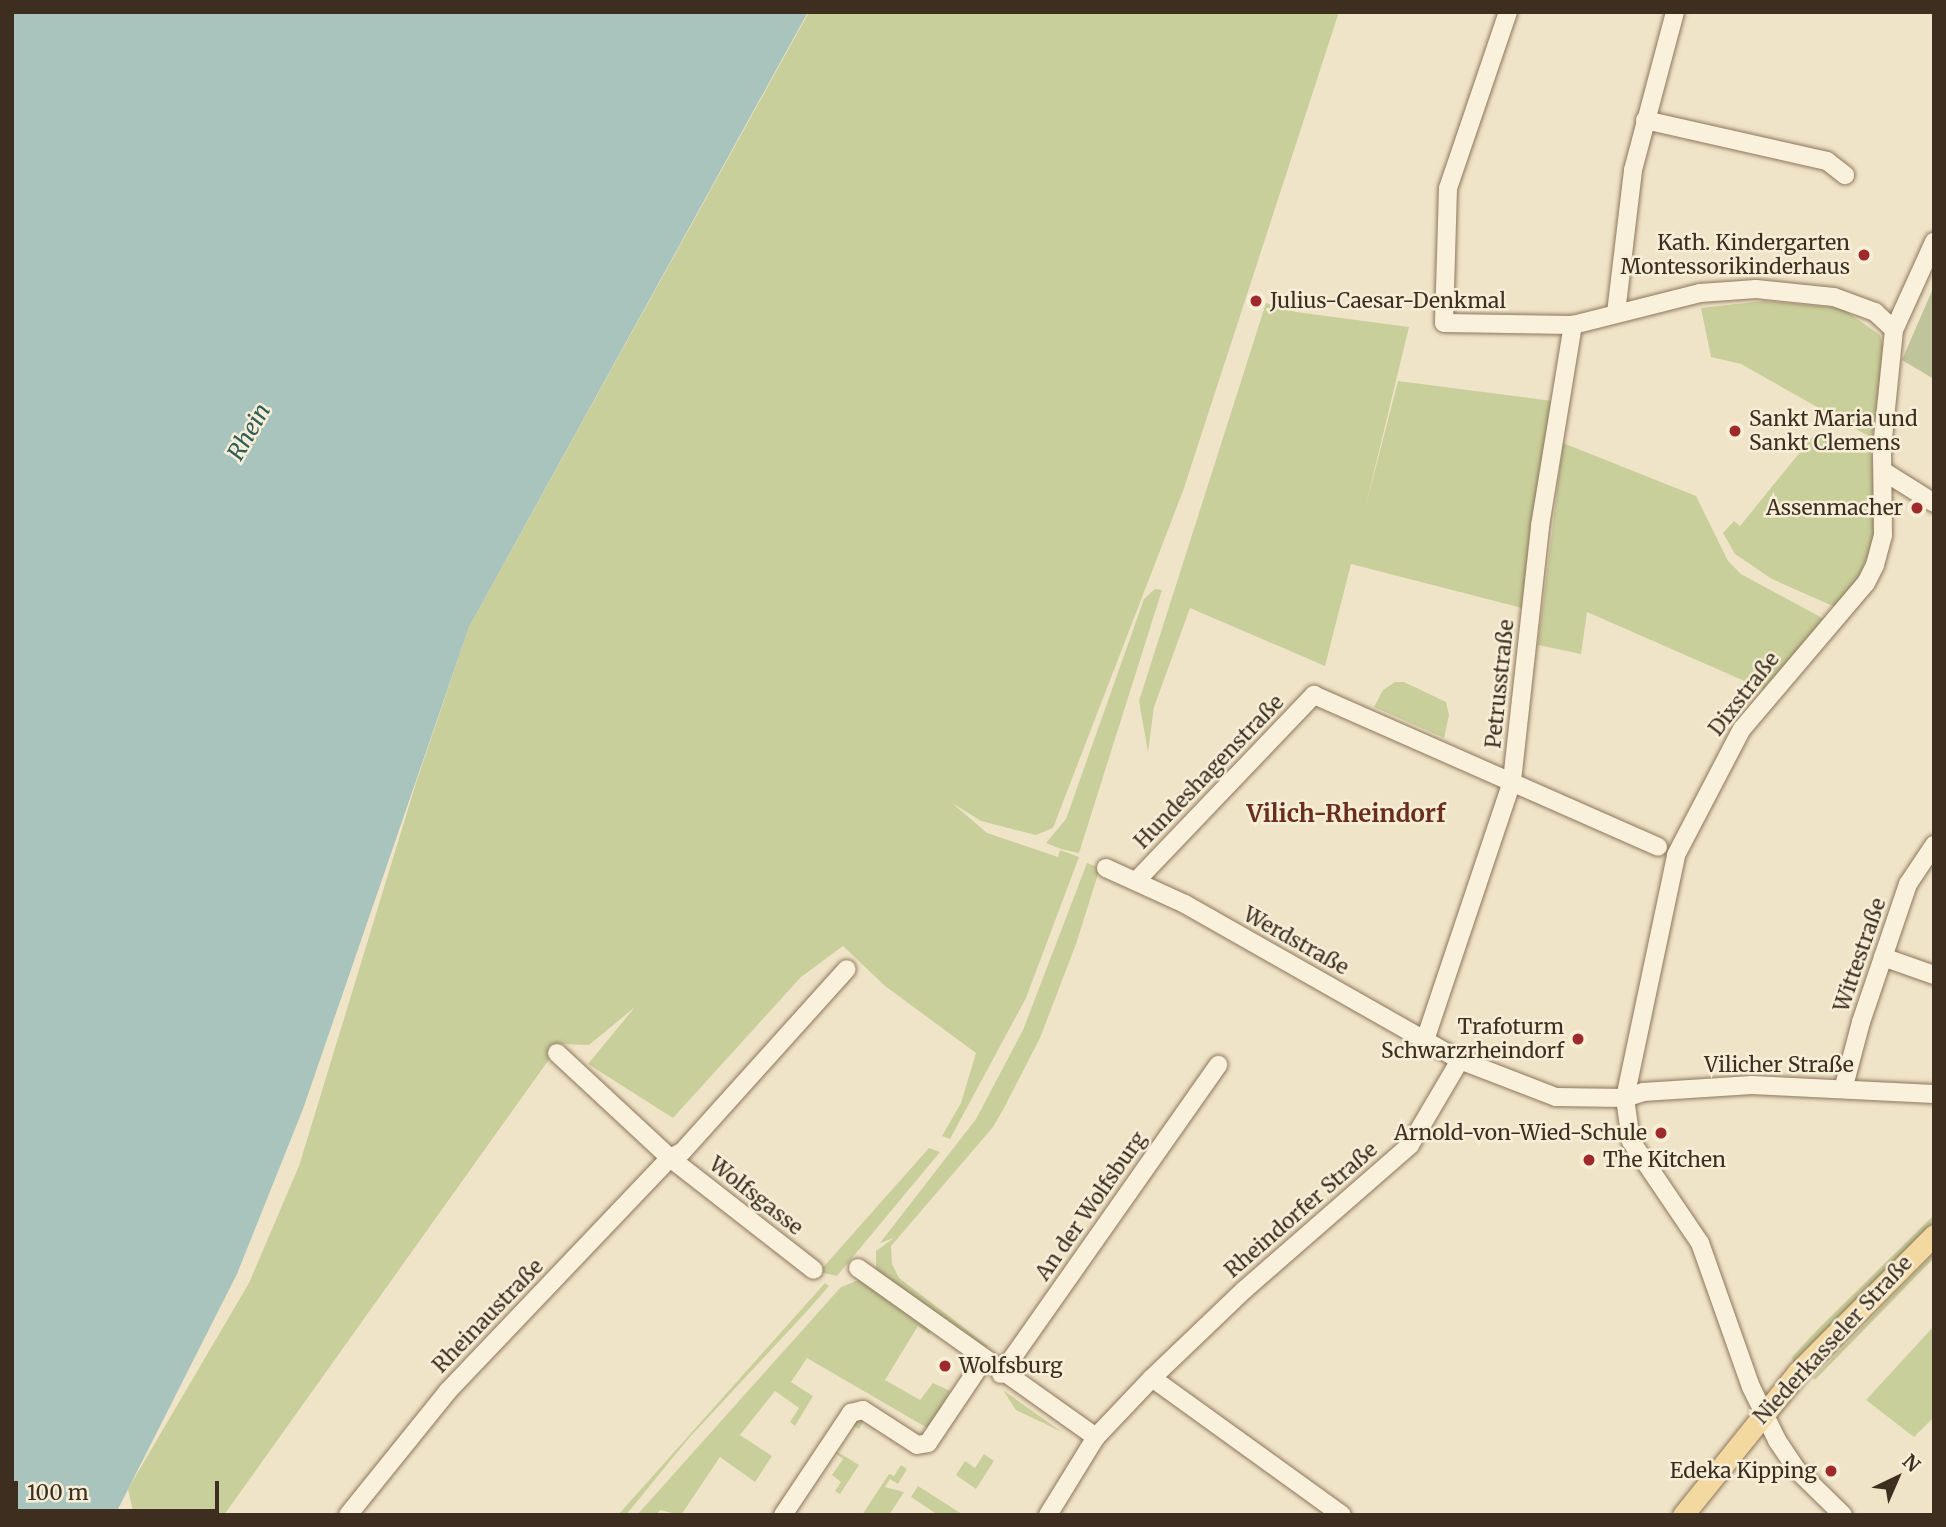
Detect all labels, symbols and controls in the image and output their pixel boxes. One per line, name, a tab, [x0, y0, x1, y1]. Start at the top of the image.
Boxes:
place label: Kath. Kindergarten Montessorikinderhaus	[1621, 230, 1850, 280]
marker: Kath. Kindergarten Montessorikinderhaus	[1856, 247, 1872, 263]
place label: Julius-Caesar-Denkmal	[1270, 288, 1506, 314]
marker: Julius-Caesar-Denkmal	[1248, 293, 1264, 309]
water label: Rhein	[222, 399, 276, 465]
place label: Sankt Maria und Sankt Clemens	[1749, 406, 1918, 456]
marker: Sankt Maria und Sankt Clemens	[1727, 423, 1743, 439]
place label: Assenmacher	[1766, 495, 1903, 521]
marker: Assenmacher	[1909, 500, 1925, 516]
street label: Petrusstraße	[1481, 618, 1519, 750]
street label: Dixstraße	[1704, 647, 1784, 741]
street label: Hundeshagenstraße	[1129, 690, 1289, 854]
district label: Vilich-Rheindorf	[1246, 800, 1446, 828]
street label: Wittestraße	[1829, 895, 1891, 1015]
street label: Werdstraße	[1239, 902, 1353, 980]
place label: Trafoturm Schwarzrheindorf	[1381, 1014, 1564, 1064]
marker: Trafoturm Schwarzrheindorf	[1570, 1031, 1586, 1047]
street label: Vilicher Straße	[1704, 1052, 1854, 1078]
place label: Arnold-von-Wied-Schule	[1394, 1120, 1647, 1146]
marker: Arnold-von-Wied-Schule	[1653, 1125, 1669, 1141]
street label: An der Wolfsburg	[1030, 1127, 1152, 1285]
street label: Rheindorfer Straße	[1220, 1137, 1382, 1283]
place label: The Kitchen	[1603, 1147, 1726, 1173]
street label: Wolfsgasse	[704, 1152, 808, 1240]
marker: The Kitchen	[1581, 1152, 1597, 1168]
street label: Niederkasseler Straße	[1748, 1251, 1918, 1429]
street label: Rheinaustraße	[427, 1254, 549, 1378]
place label: Wolfsburg	[959, 1353, 1063, 1379]
marker: Wolfsburg	[937, 1358, 953, 1374]
north arrow	[1862, 1443, 1932, 1513]
text: N	[1898, 1449, 1925, 1477]
place label: Edeka Kipping	[1670, 1458, 1817, 1484]
marker: Edeka Kipping	[1823, 1463, 1839, 1479]
scale bar	[18, 1468, 222, 1512]
text: 100 m	[27, 1479, 89, 1506]

